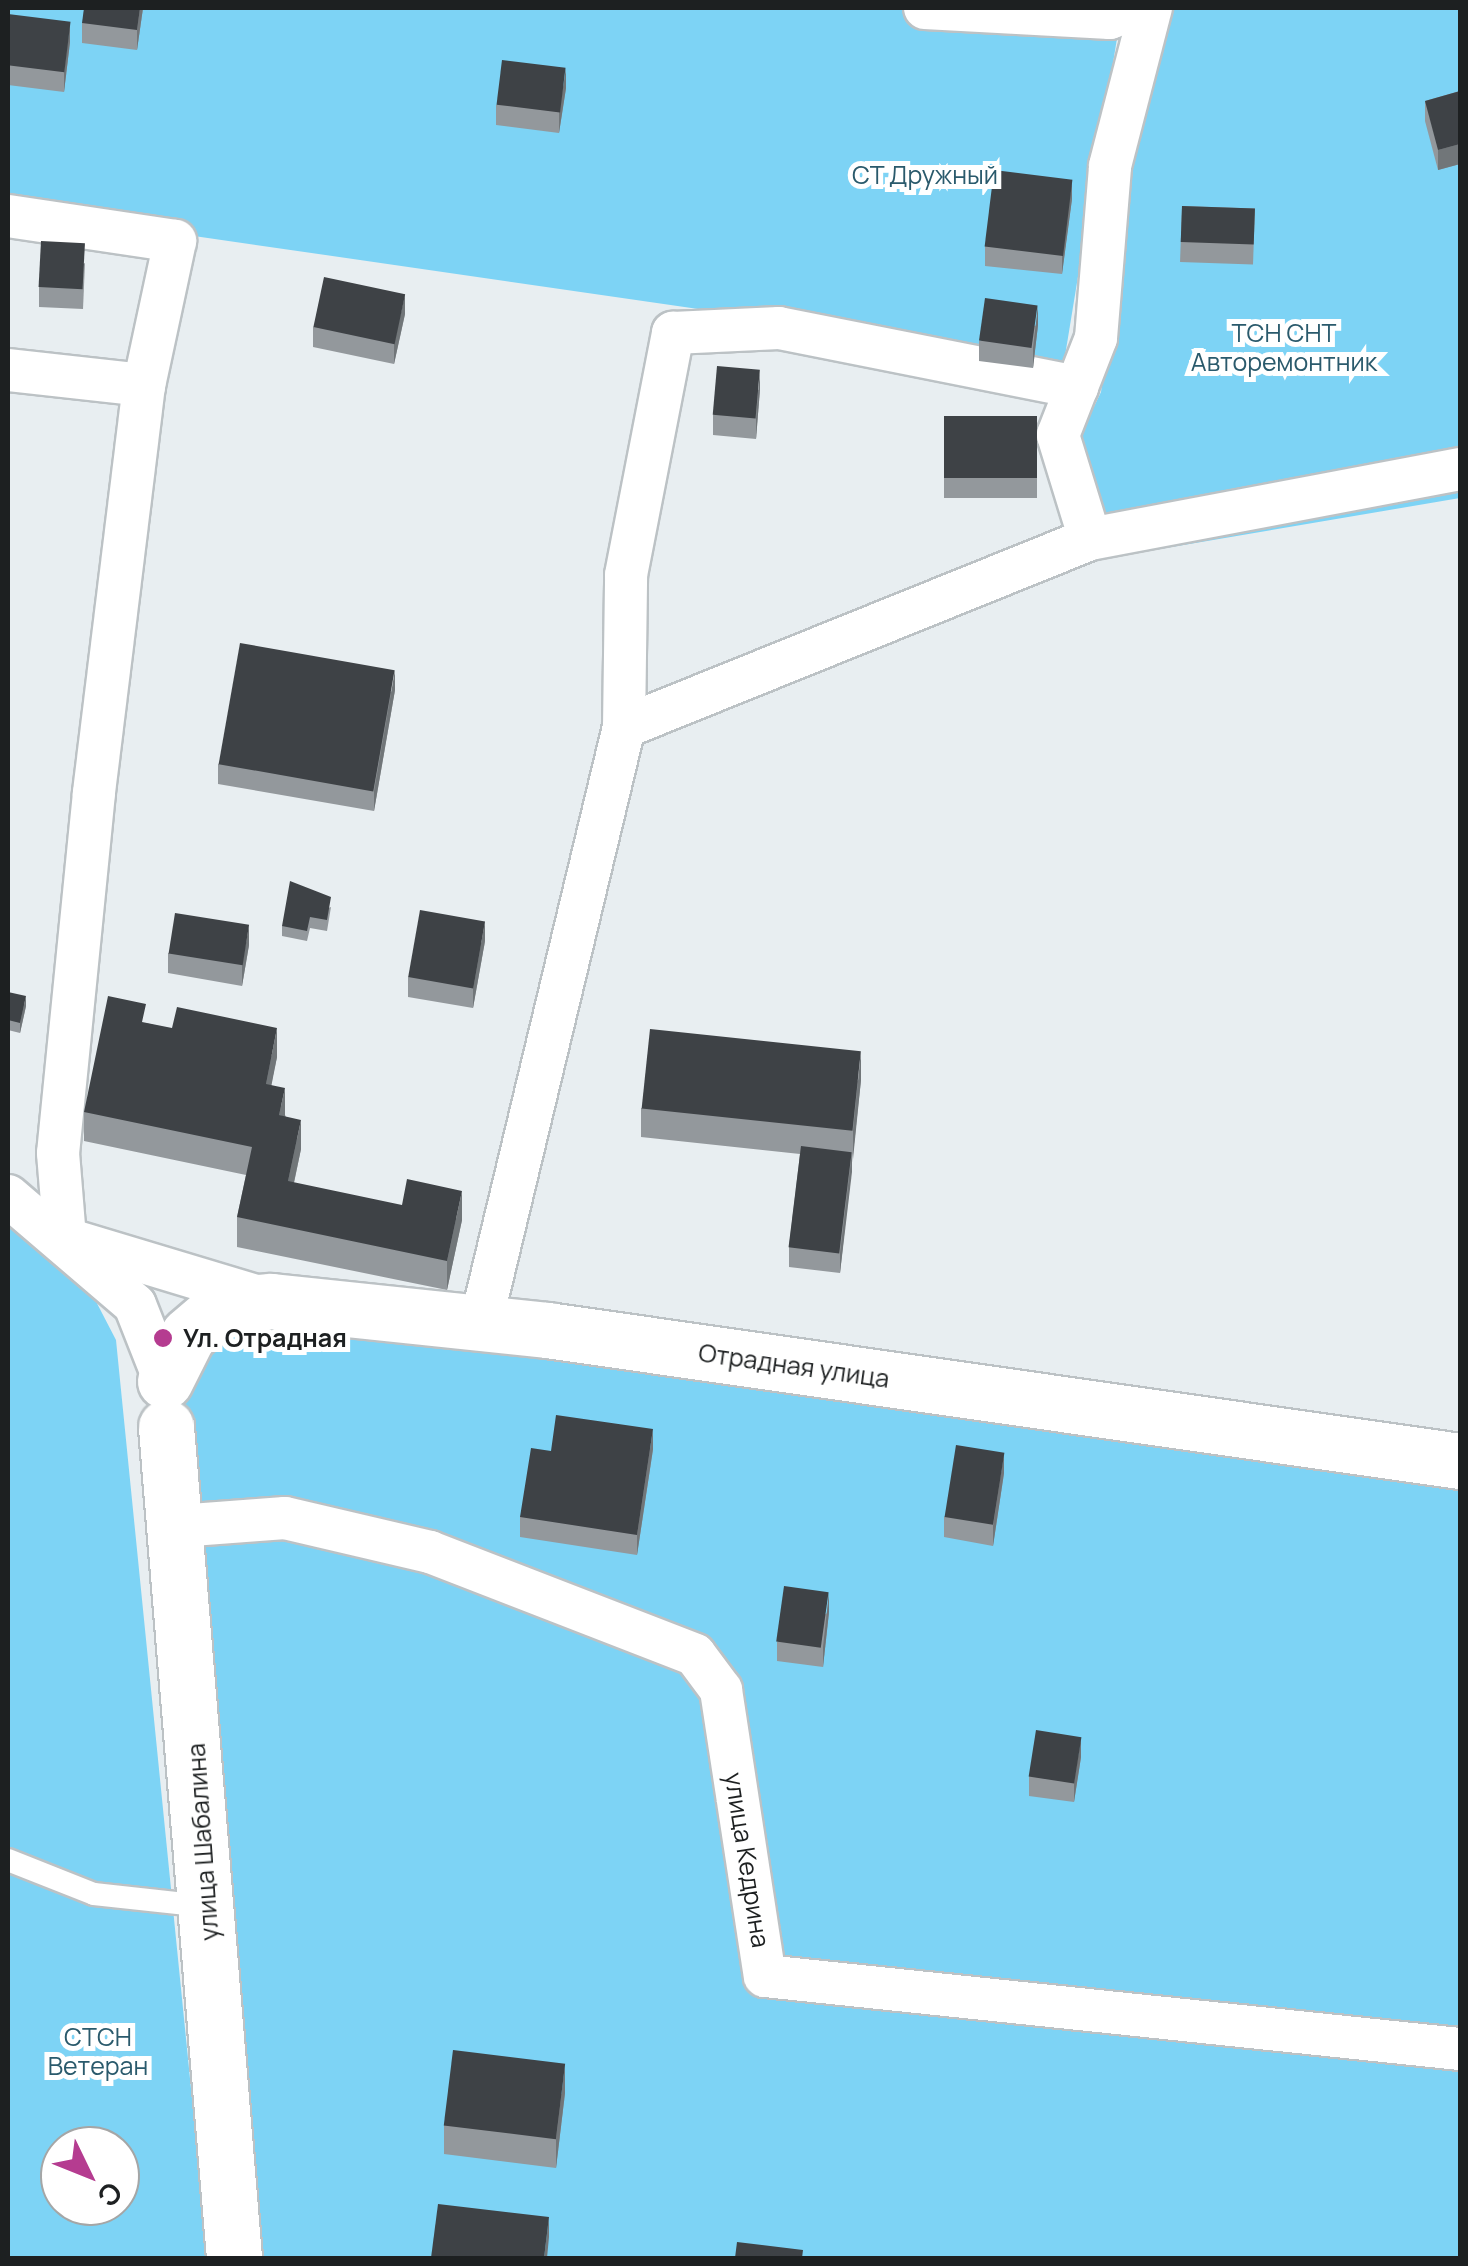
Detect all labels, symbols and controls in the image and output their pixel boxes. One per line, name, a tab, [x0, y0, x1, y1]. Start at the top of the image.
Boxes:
park label: СТ Дружный	[852, 160, 998, 190]
park label: ТСН СНТ Авторемонтник	[1191, 319, 1377, 378]
place label: Ул. Отрадная	[183, 1323, 347, 1353]
marker: Ул. Отрадная	[152, 1327, 174, 1349]
street label: Отрадная улица	[697, 1338, 891, 1394]
street label: улица Шабалина	[181, 1742, 225, 1942]
street label: улица Кедрина	[718, 1770, 776, 1950]
park label: СТСН Ветеран	[48, 2023, 148, 2082]
north arrow	[40, 2126, 140, 2226]
text: С	[90, 2175, 131, 2216]

